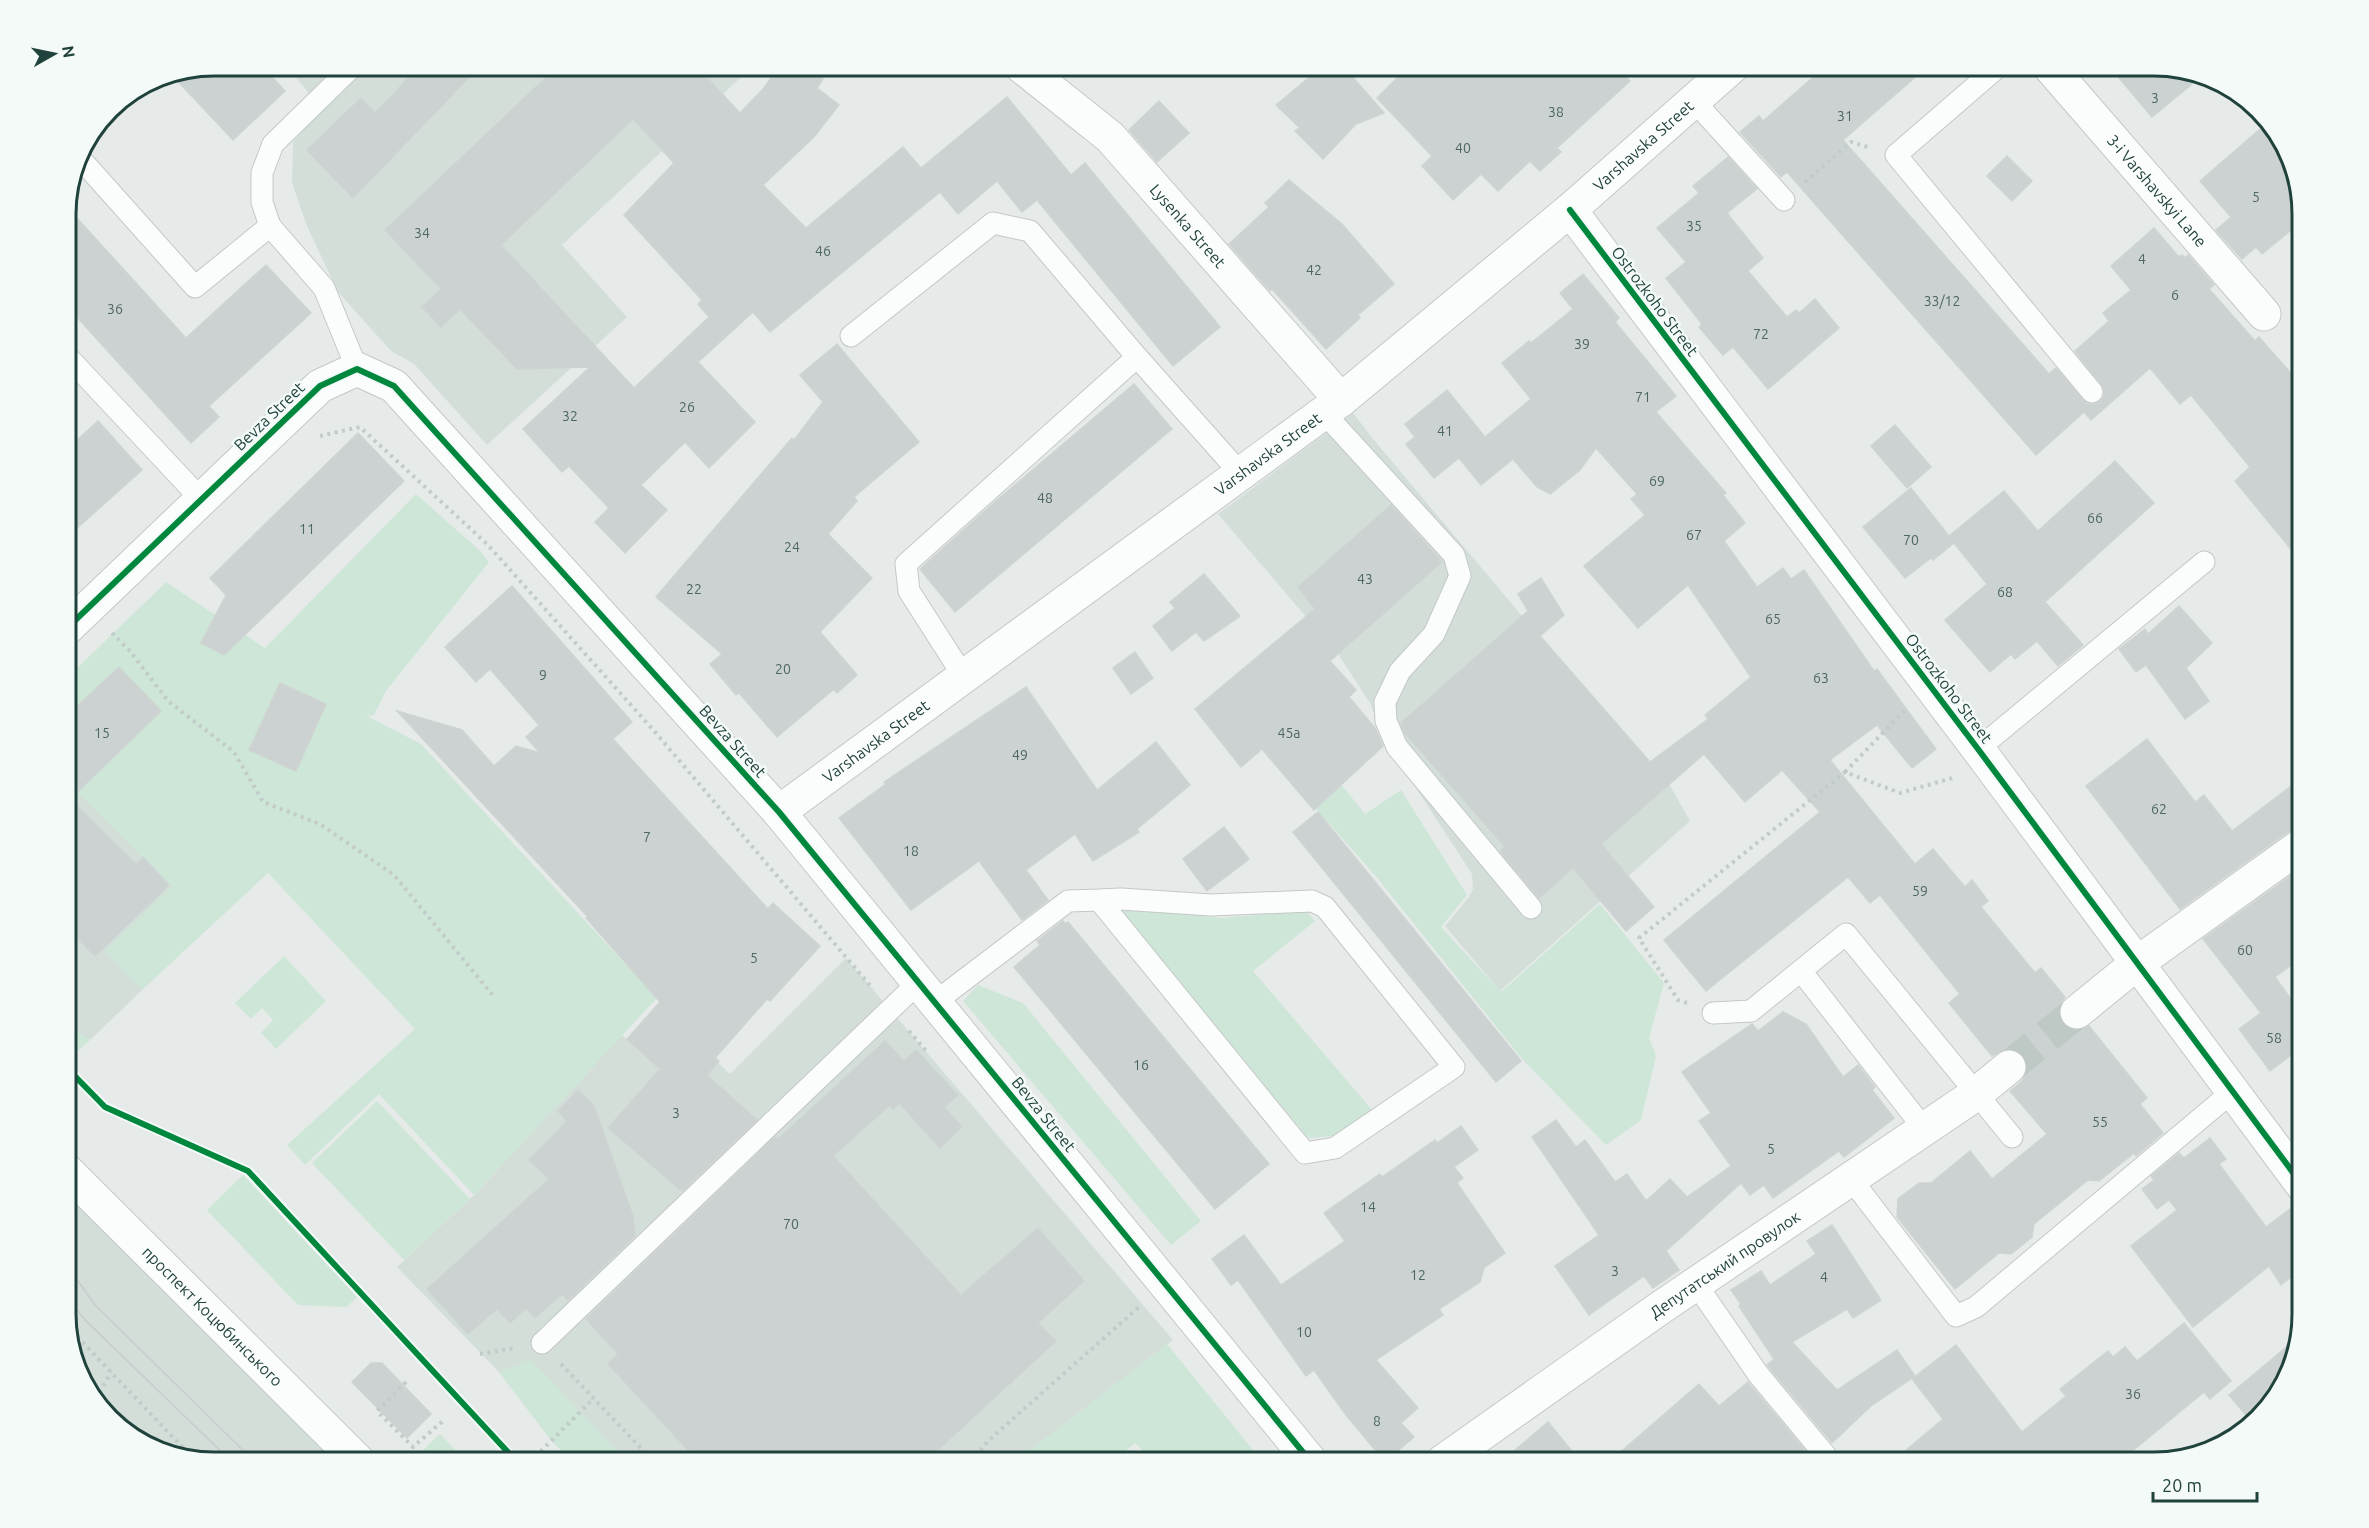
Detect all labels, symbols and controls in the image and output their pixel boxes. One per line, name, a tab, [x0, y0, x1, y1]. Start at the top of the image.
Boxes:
north arrow	[24, 24, 84, 84]
text: N	[59, 44, 79, 59]
house number: 3	[2151, 90, 2159, 106]
street label: Varshavska Street	[1589, 96, 1698, 194]
house number: 38	[1548, 104, 1564, 120]
house number: 31	[1837, 108, 1853, 124]
street label: 3-i Varshavskyi Lane	[2104, 131, 2210, 250]
house number: 40	[1455, 140, 1471, 156]
street label: Lysenka Street	[1146, 180, 1230, 272]
house number: 5	[2252, 189, 2260, 205]
house number: 35	[1686, 218, 1702, 234]
house number: 34	[414, 225, 430, 241]
house number: 46	[815, 243, 831, 259]
street label: Ostrozkoho Street	[1608, 243, 1702, 360]
house number: 4	[2138, 251, 2146, 267]
house number: 42	[1306, 262, 1322, 278]
house number: 6	[2171, 287, 2179, 303]
house number: 33/12	[1924, 293, 1960, 309]
house number: 36	[107, 301, 123, 317]
house number: 72	[1753, 326, 1769, 342]
house number: 39	[1574, 336, 1590, 352]
street label: Bevza Street	[230, 378, 308, 454]
house number: 71	[1635, 389, 1651, 405]
house number: 26	[679, 399, 695, 415]
house number: 32	[562, 408, 578, 424]
street label: Varshavska Street	[1211, 408, 1325, 499]
house number: 41	[1437, 423, 1453, 439]
house number: 69	[1649, 473, 1665, 489]
house number: 48	[1037, 490, 1053, 506]
house number: 66	[2087, 510, 2103, 526]
house number: 11	[299, 521, 315, 537]
house number: 67	[1686, 527, 1702, 543]
house number: 70	[1903, 532, 1919, 548]
house number: 24	[784, 539, 800, 555]
house number: 43	[1357, 571, 1373, 587]
house number: 22	[686, 581, 702, 597]
house number: 68	[1997, 584, 2013, 600]
house number: 65	[1765, 611, 1781, 627]
street label: Ostrozkoho Street	[1902, 630, 1996, 747]
house number: 20	[775, 661, 791, 677]
house number: 9	[539, 667, 547, 683]
house number: 63	[1813, 670, 1829, 686]
street label: Varshavska Street	[819, 696, 933, 786]
street label: Bevza Street	[696, 701, 771, 781]
house number: 15	[94, 725, 110, 741]
house number: 45а	[1278, 725, 1301, 741]
house number: 49	[1012, 747, 1028, 763]
house number: 62	[2151, 801, 2167, 817]
house number: 7	[643, 829, 651, 845]
house number: 18	[903, 843, 919, 859]
house number: 59	[1912, 883, 1928, 899]
house number: 60	[2237, 942, 2253, 958]
house number: 5	[750, 950, 758, 966]
house number: 58	[2266, 1030, 2282, 1046]
house number: 16	[1133, 1057, 1149, 1073]
street label: Bevza Street	[1008, 1073, 1080, 1155]
house number: 3	[672, 1105, 680, 1121]
house number: 55	[2092, 1114, 2108, 1130]
house number: 5	[1767, 1141, 1775, 1157]
house number: 14	[1360, 1199, 1376, 1215]
street label: Депутатський провулок	[1646, 1207, 1803, 1322]
house number: 70	[783, 1216, 799, 1232]
street label: проспект Коцюбинського	[139, 1243, 286, 1390]
house number: 3	[1611, 1263, 1619, 1279]
house number: 12	[1410, 1267, 1426, 1283]
house number: 4	[1820, 1269, 1828, 1285]
house number: 10	[1296, 1324, 1312, 1340]
house number: 36	[2125, 1386, 2141, 1402]
house number: 8	[1373, 1413, 1381, 1429]
scale bar	[2153, 1465, 2256, 1503]
text: 20 m	[2162, 1475, 2202, 1495]

